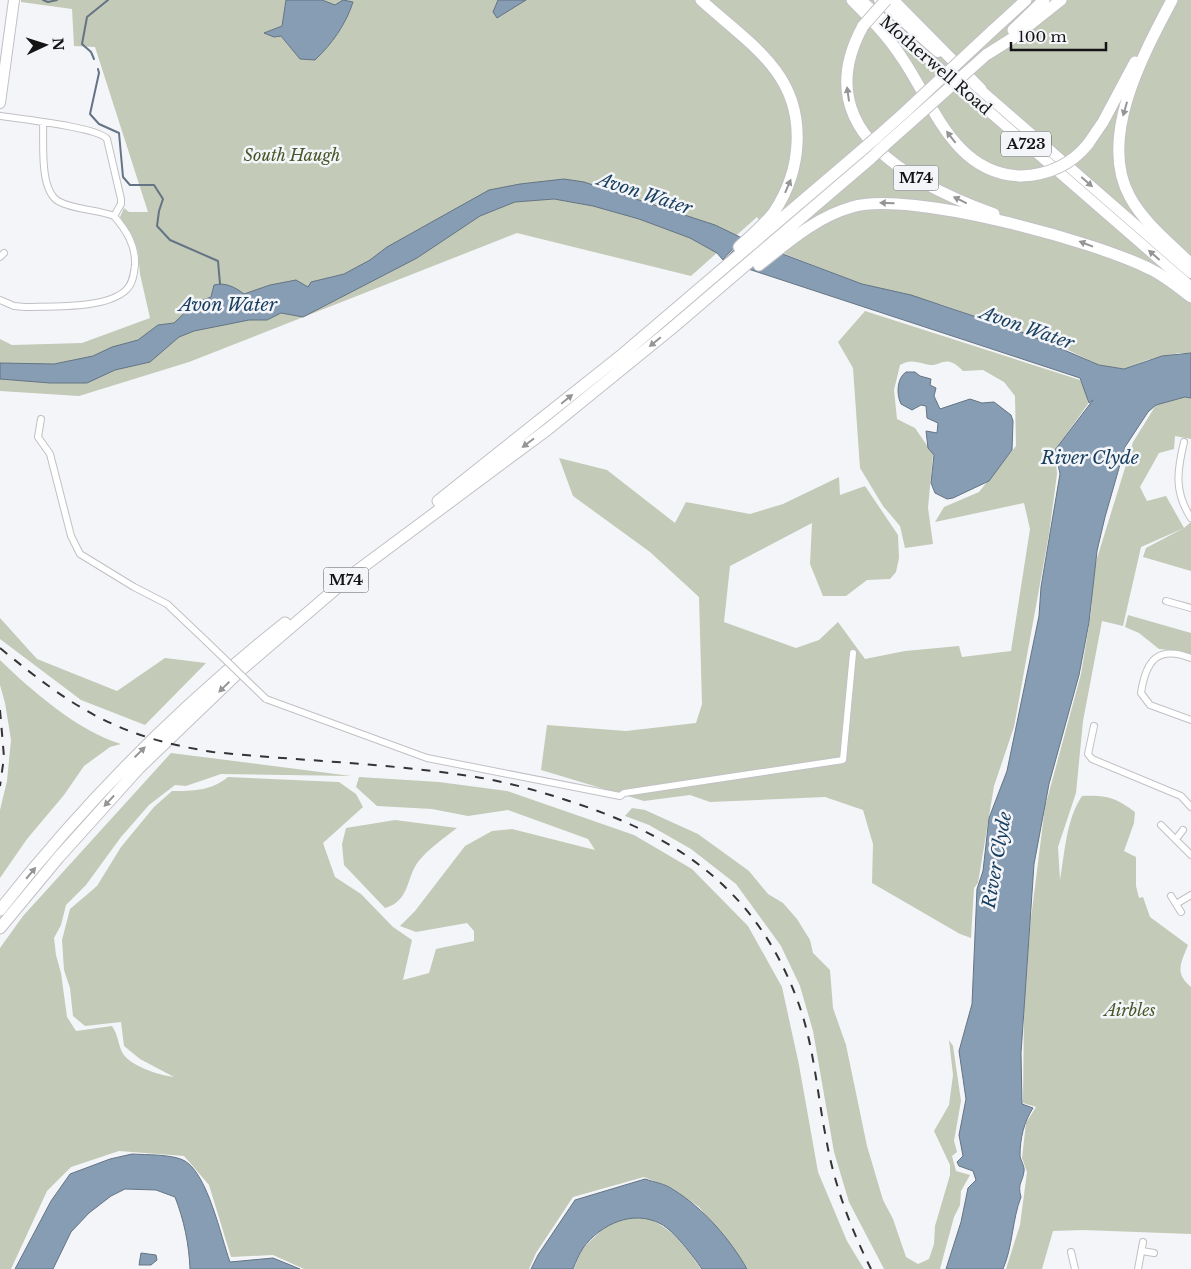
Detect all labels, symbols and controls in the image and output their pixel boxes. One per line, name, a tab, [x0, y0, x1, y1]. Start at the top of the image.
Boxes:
street label: Motherwell Road	[876, 11, 996, 119]
north arrow	[20, 20, 70, 70]
scale bar	[1011, 20, 1106, 52]
text: 100 m	[1018, 27, 1067, 46]
text: N	[49, 37, 67, 51]
one-way arrow	[844, 85, 852, 101]
one-way arrow	[1121, 102, 1129, 117]
one-way arrow	[945, 131, 956, 144]
road number: A723	[1001, 132, 1051, 156]
park label: South Haugh	[244, 145, 340, 165]
road number: M74	[894, 166, 938, 190]
water label: Avon Water	[593, 168, 696, 220]
one-way arrow	[1080, 176, 1093, 187]
one-way arrow	[784, 179, 792, 193]
one-way arrow	[953, 196, 967, 204]
one-way arrow	[879, 199, 895, 207]
one-way arrow	[1078, 240, 1093, 247]
one-way arrow	[1148, 250, 1160, 261]
water label: Avon Water	[177, 294, 278, 316]
water label: Avon Water	[975, 301, 1078, 355]
one-way arrow	[648, 337, 662, 347]
one-way arrow	[560, 393, 573, 404]
one-way arrow	[521, 438, 535, 448]
water label: River Clyde	[1040, 447, 1139, 469]
road number: M74	[324, 568, 368, 592]
one-way arrow	[218, 681, 230, 693]
one-way arrow	[134, 746, 146, 758]
one-way arrow	[103, 795, 115, 807]
water label: River Clyde	[978, 810, 1016, 911]
one-way arrow	[25, 867, 37, 879]
park label: Airbles	[1102, 1000, 1156, 1020]

